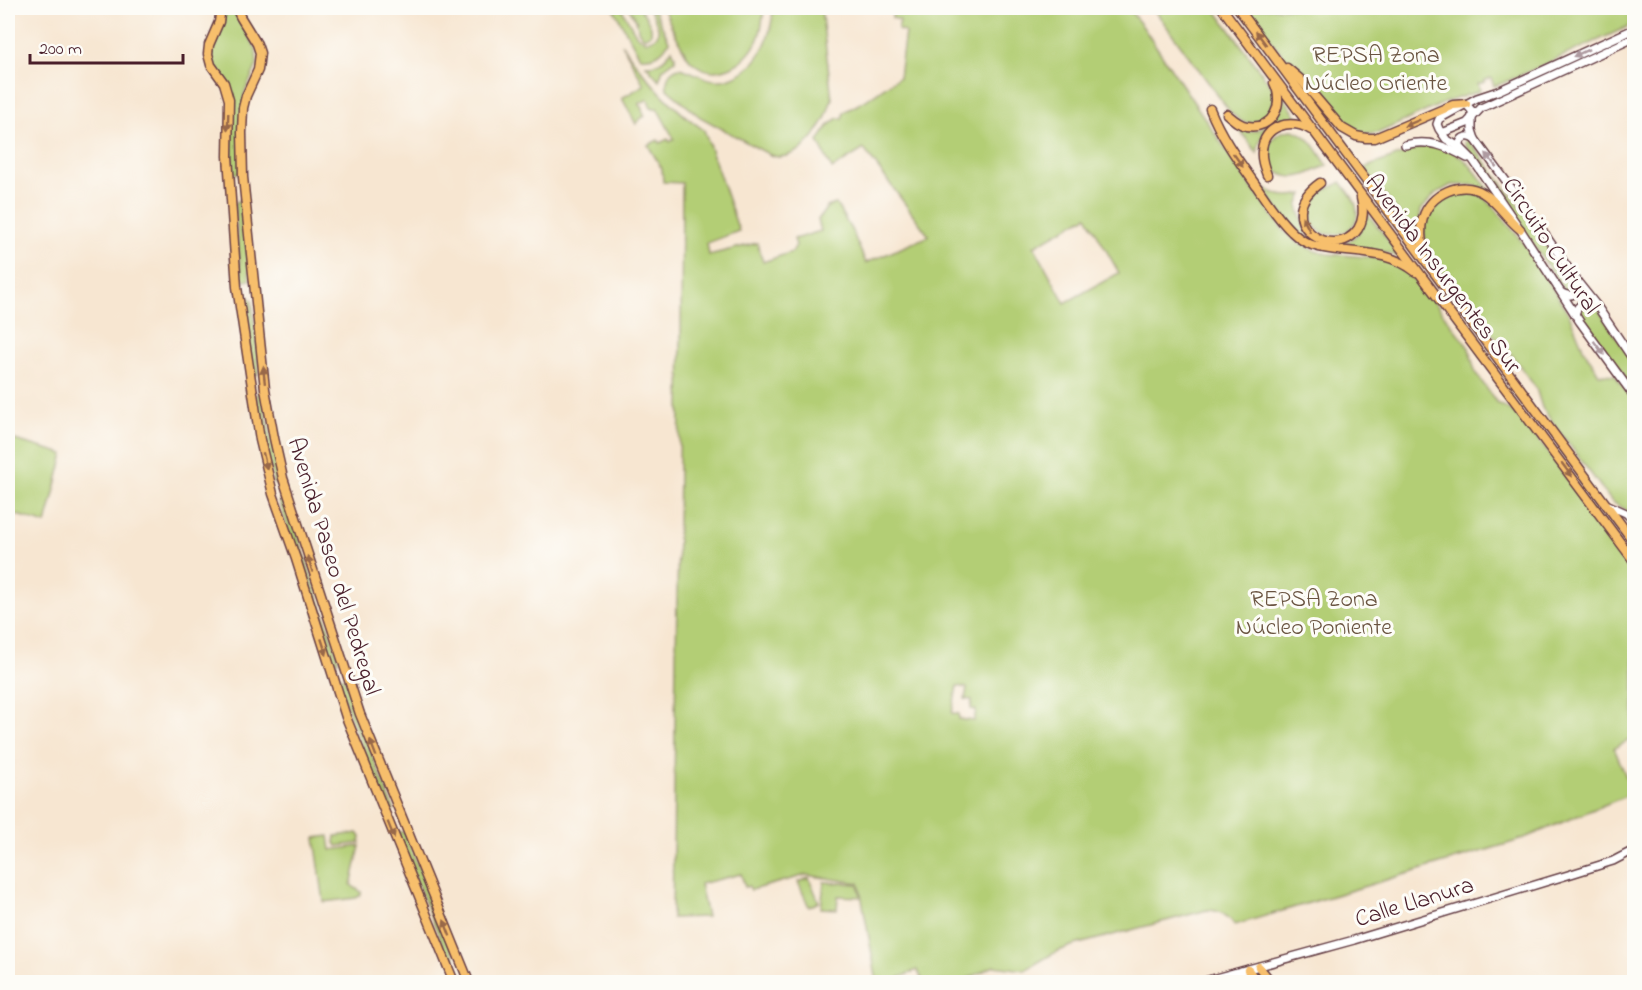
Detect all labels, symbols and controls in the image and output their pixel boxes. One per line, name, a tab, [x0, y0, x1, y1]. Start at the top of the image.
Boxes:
scale bar	[30, 27, 183, 65]
one-way arrow	[1255, 31, 1267, 47]
text: 200 m	[39, 37, 82, 63]
park label: REPSA Zona Núcleo Oriente	[1305, 39, 1448, 102]
one-way arrow	[1573, 49, 1590, 58]
one-way arrow	[223, 112, 233, 131]
one-way arrow	[1403, 118, 1420, 127]
one-way arrow	[1232, 152, 1243, 168]
one-way arrow	[1485, 152, 1497, 167]
street label: Avenida Insurgentes Sur	[1355, 167, 1529, 382]
street label: Circuito Cultural	[1492, 171, 1607, 322]
one-way arrow	[1301, 215, 1311, 233]
one-way arrow	[1593, 340, 1605, 356]
one-way arrow	[259, 365, 269, 384]
street label: Avenida Paseo del Pedregal	[277, 433, 389, 700]
one-way arrow	[260, 452, 270, 470]
one-way arrow	[1561, 462, 1573, 478]
one-way arrow	[305, 555, 314, 573]
park label: REPSA Zona Núcleo Poniente	[1236, 583, 1392, 646]
one-way arrow	[320, 638, 329, 656]
one-way arrow	[368, 739, 377, 757]
one-way arrow	[387, 821, 396, 839]
street label: Calle Llanura	[1351, 869, 1479, 938]
one-way arrow	[442, 919, 452, 937]

